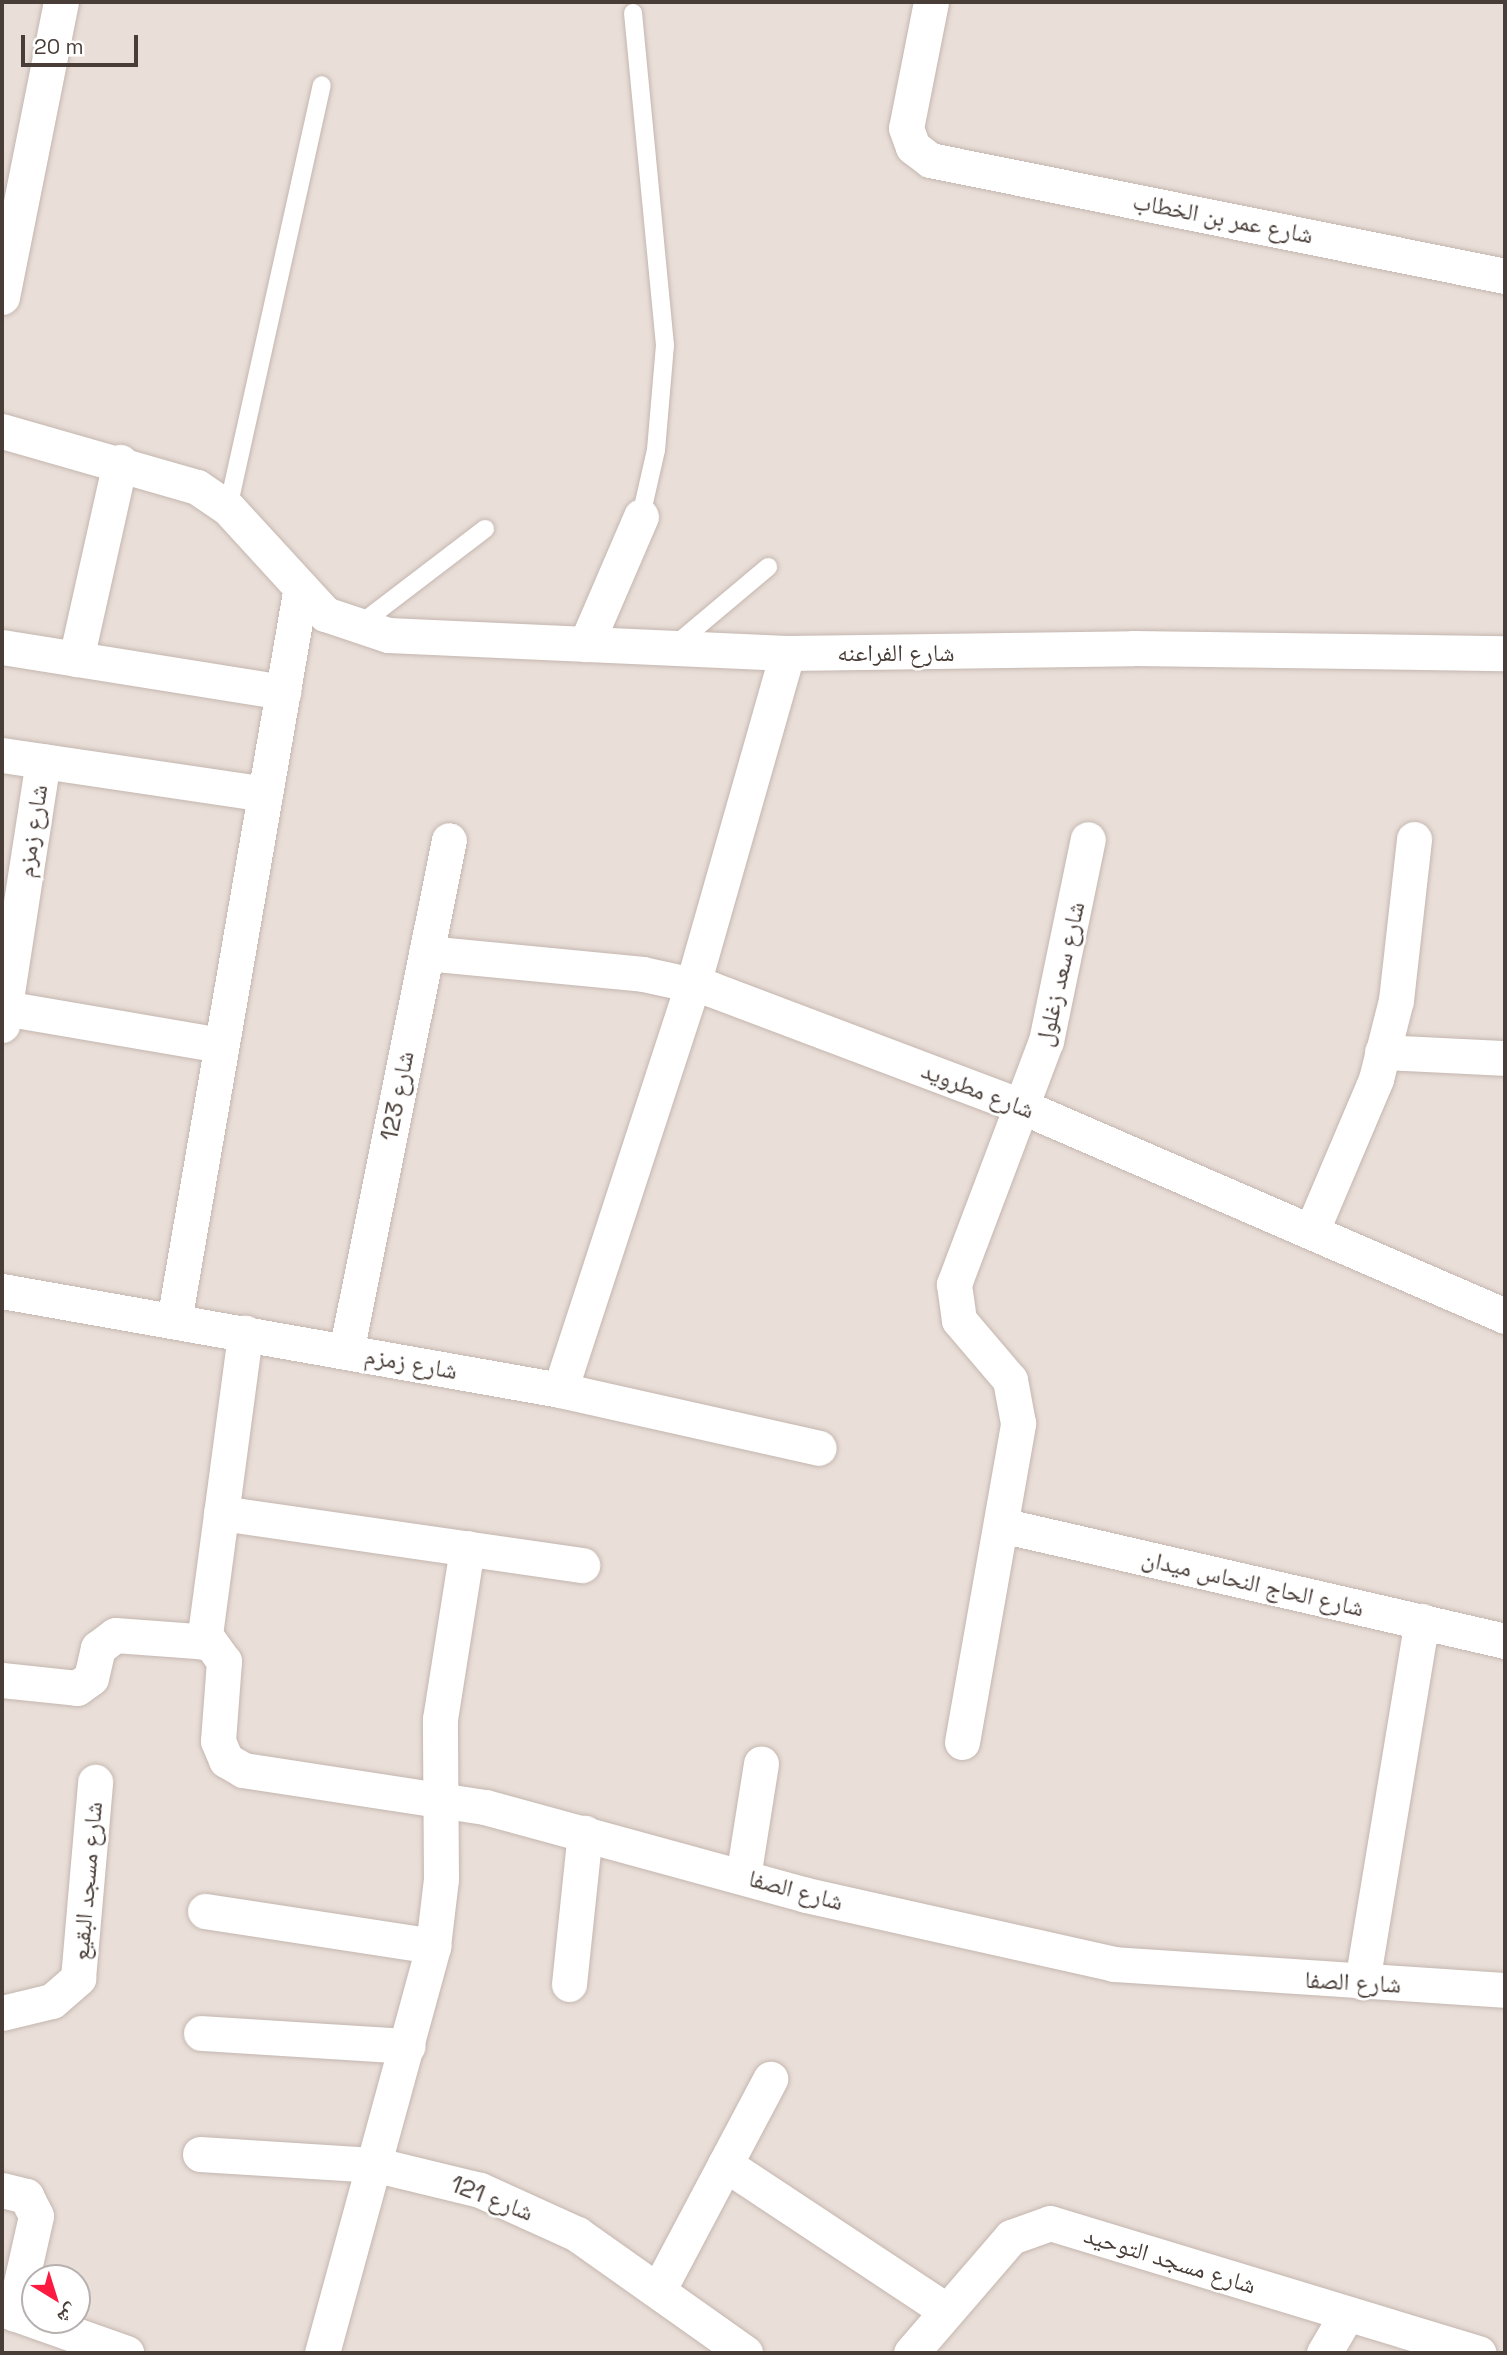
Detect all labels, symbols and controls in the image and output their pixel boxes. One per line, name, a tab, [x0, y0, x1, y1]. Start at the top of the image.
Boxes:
scale bar	[24, 21, 142, 65]
text: 20 m	[34, 33, 84, 60]
street label: شارع عمر بن الخطاب	[1130, 186, 1316, 250]
street label: شارع الفراعنه	[837, 639, 955, 667]
street label: شارع زمزم	[10, 783, 54, 879]
street label: شارع سعد زغلول	[1029, 899, 1091, 1049]
street label: شارع 123	[374, 1049, 420, 1143]
street label: شارع مطرويد	[918, 1055, 1038, 1125]
street label: شارع زمزم	[362, 1341, 460, 1385]
street label: شارع الحاج النحاس ميدان	[1139, 1543, 1367, 1623]
street label: شارع مسجد البقيع	[66, 1800, 108, 1962]
street label: شارع الصفا	[746, 1864, 846, 1916]
street label: شارع الصفا	[1304, 1965, 1402, 1999]
street label: شارع 121	[447, 2169, 537, 2227]
street label: شارع مسجد التوحيد	[1081, 2220, 1259, 2300]
north arrow	[21, 2264, 91, 2334]
text: ش	[52, 2298, 84, 2330]

